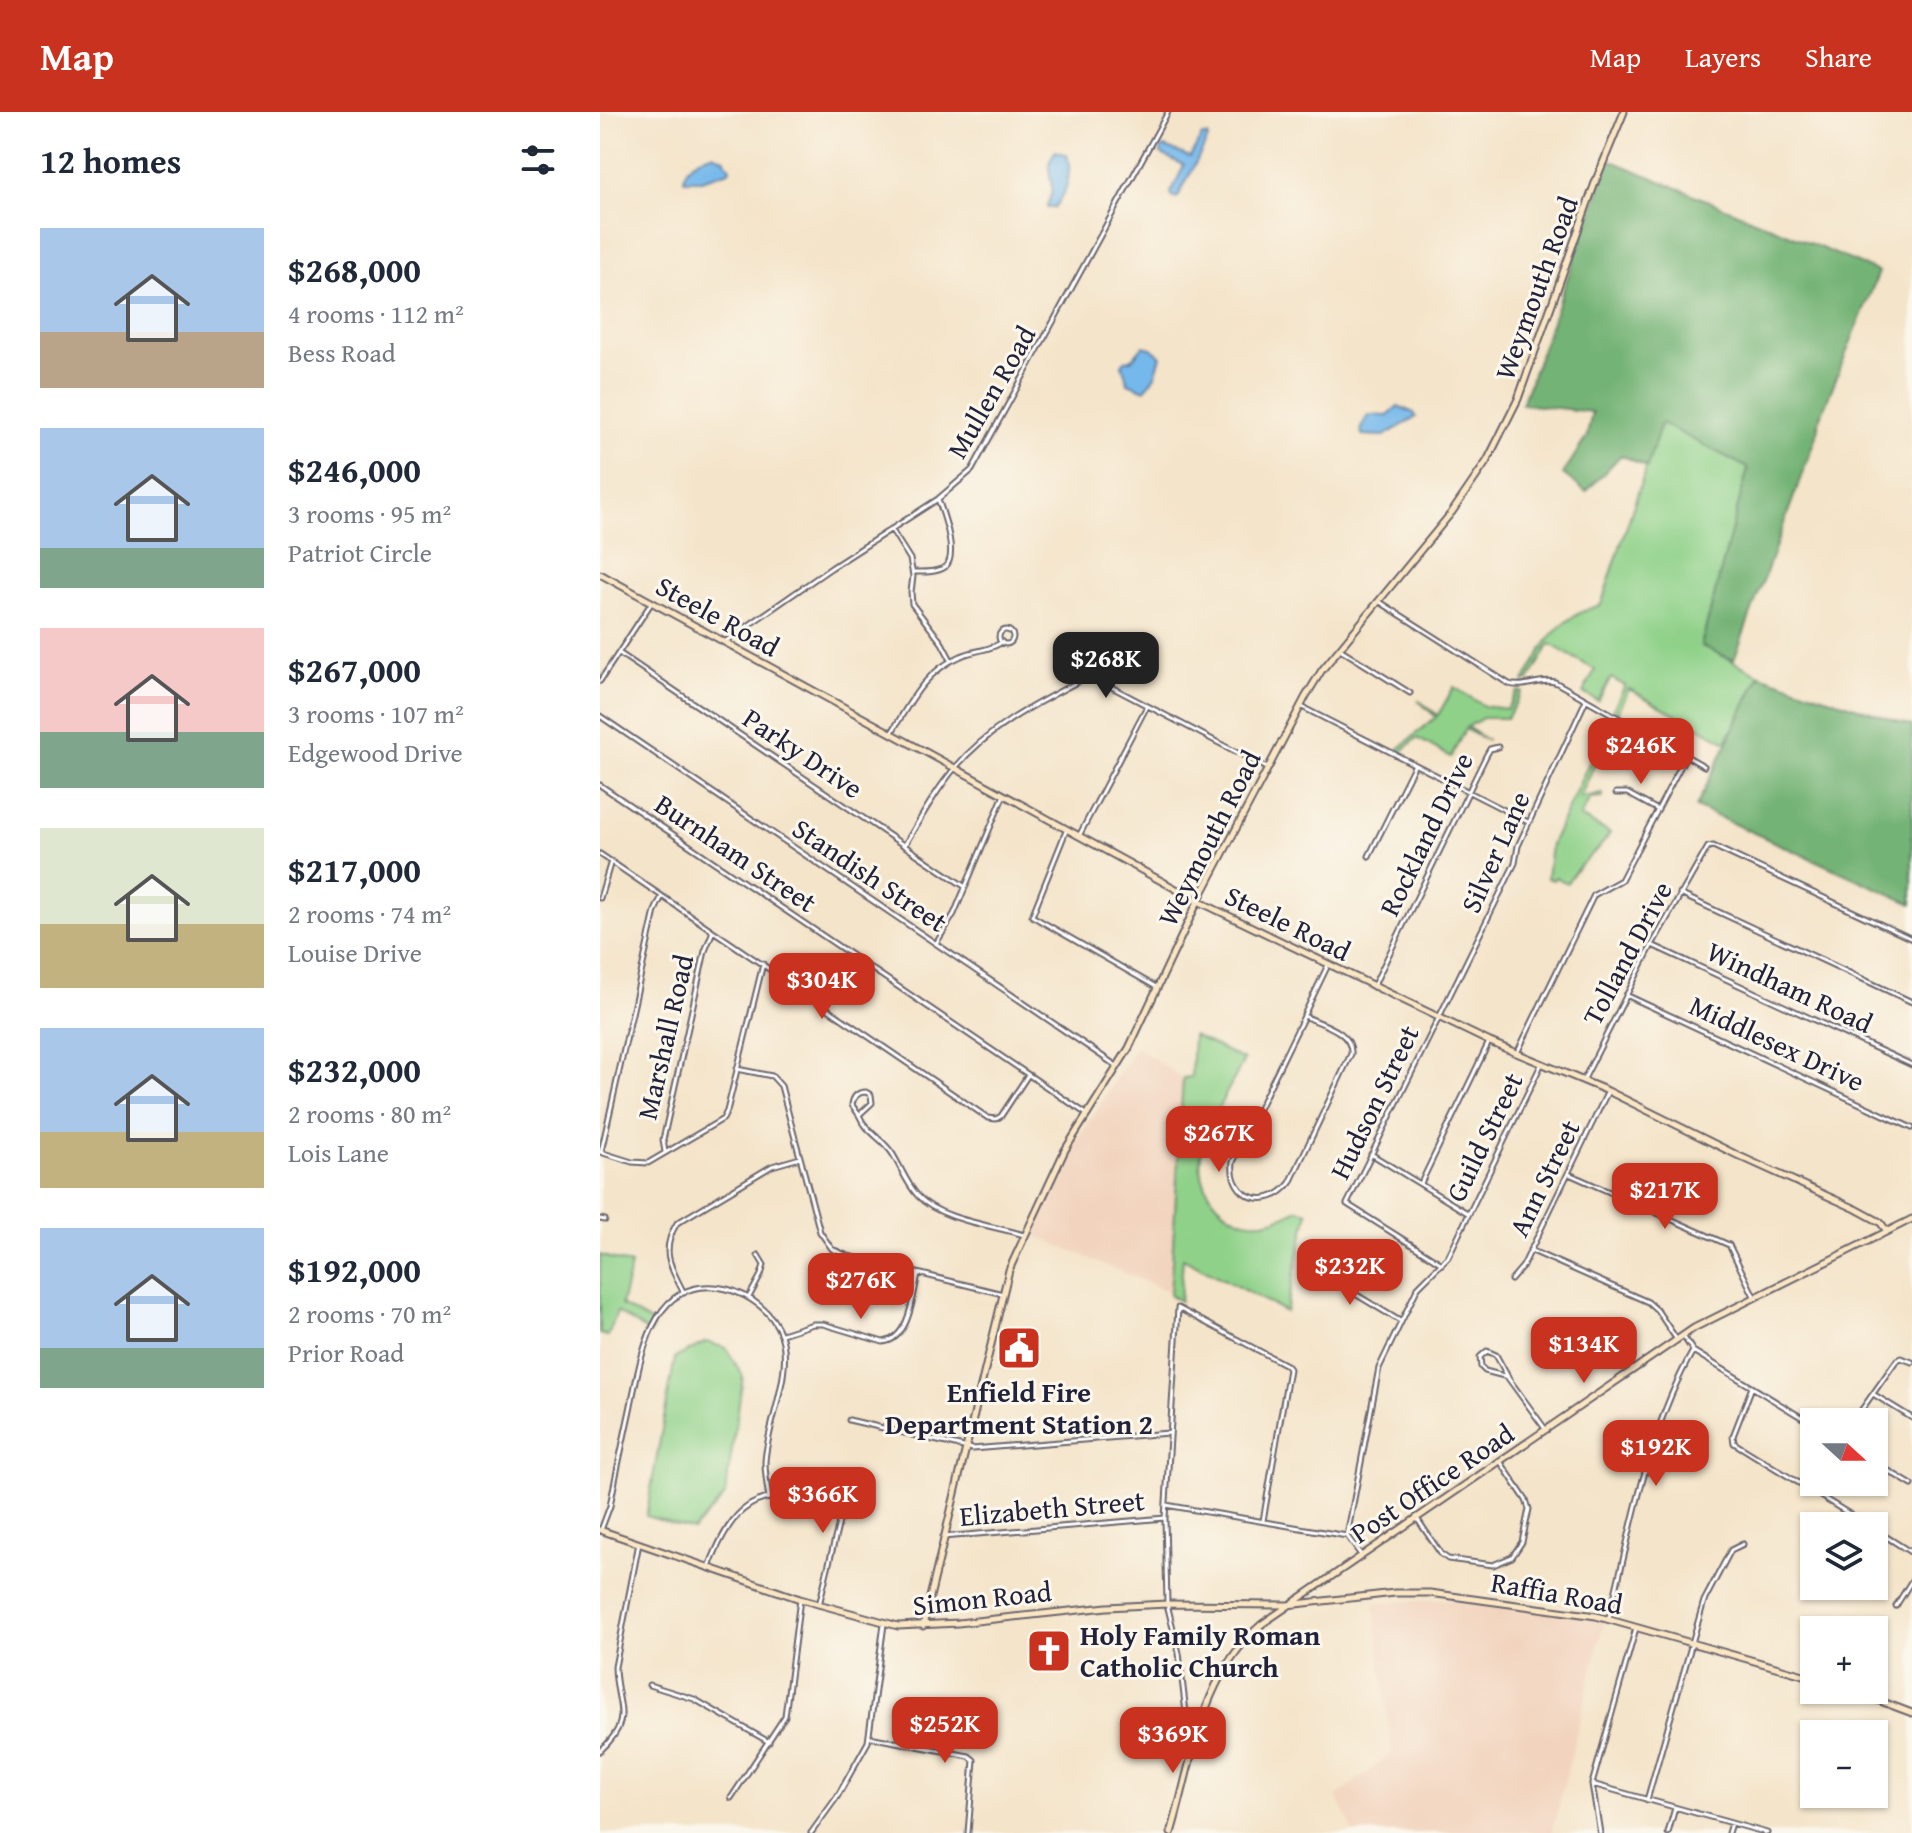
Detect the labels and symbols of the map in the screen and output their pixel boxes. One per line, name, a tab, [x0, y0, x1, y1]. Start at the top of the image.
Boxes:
street label: Weymouth Road	[1483, 190, 1588, 385]
street label: Mullen Road	[936, 318, 1045, 466]
street label: Steele Road	[649, 565, 788, 666]
pin: $268K	[1050, 632, 1162, 700]
street label: Parky Drive	[735, 697, 872, 808]
pin: $246K	[1585, 718, 1697, 786]
street label: Weymouth Road	[1147, 743, 1271, 933]
street label: Rockland Drive	[1368, 745, 1483, 922]
street label: Burnham Street	[647, 783, 825, 922]
street label: Silver Lane	[1450, 784, 1540, 919]
street label: Standish Street	[785, 807, 956, 942]
street label: Steele Road	[1218, 874, 1358, 971]
street label: Tolland Drive	[1571, 874, 1682, 1032]
street label: Windham Road	[1700, 930, 1880, 1043]
street label: Marshall Road	[626, 950, 703, 1123]
pin: $304K	[766, 953, 878, 1021]
street label: Middlesex Drive	[1683, 984, 1871, 1101]
street label: Hudson Street	[1319, 1018, 1429, 1186]
street label: Guild Street	[1435, 1065, 1533, 1208]
pin: $267K	[1163, 1106, 1275, 1174]
street label: Ann Street	[1498, 1112, 1590, 1243]
pin: $217K	[1609, 1163, 1721, 1231]
pin: $232K	[1294, 1239, 1406, 1307]
pin: $276K	[805, 1253, 917, 1321]
pin: $134K	[1528, 1317, 1640, 1385]
public building icon: Enfield Fire Department Station 2	[995, 1324, 1043, 1372]
place label: Enfield Fire Department Station 2	[885, 1371, 1153, 1444]
north arrow	[1800, 1408, 1888, 1496]
street label: Post Office Road	[1342, 1413, 1522, 1553]
pin: $192K	[1600, 1420, 1712, 1488]
pin: $366K	[767, 1467, 879, 1535]
street label: Elizabeth Street	[958, 1479, 1146, 1536]
street label: Raffia Road	[1488, 1561, 1626, 1624]
street label: Simon Road	[911, 1570, 1053, 1625]
place label: Holy Family Roman Catholic Church	[1080, 1614, 1321, 1687]
church icon: Holy Family Roman Catholic Church	[1025, 1627, 1073, 1675]
pin: $252K	[889, 1697, 1001, 1765]
pin: $369K	[1117, 1707, 1229, 1775]

